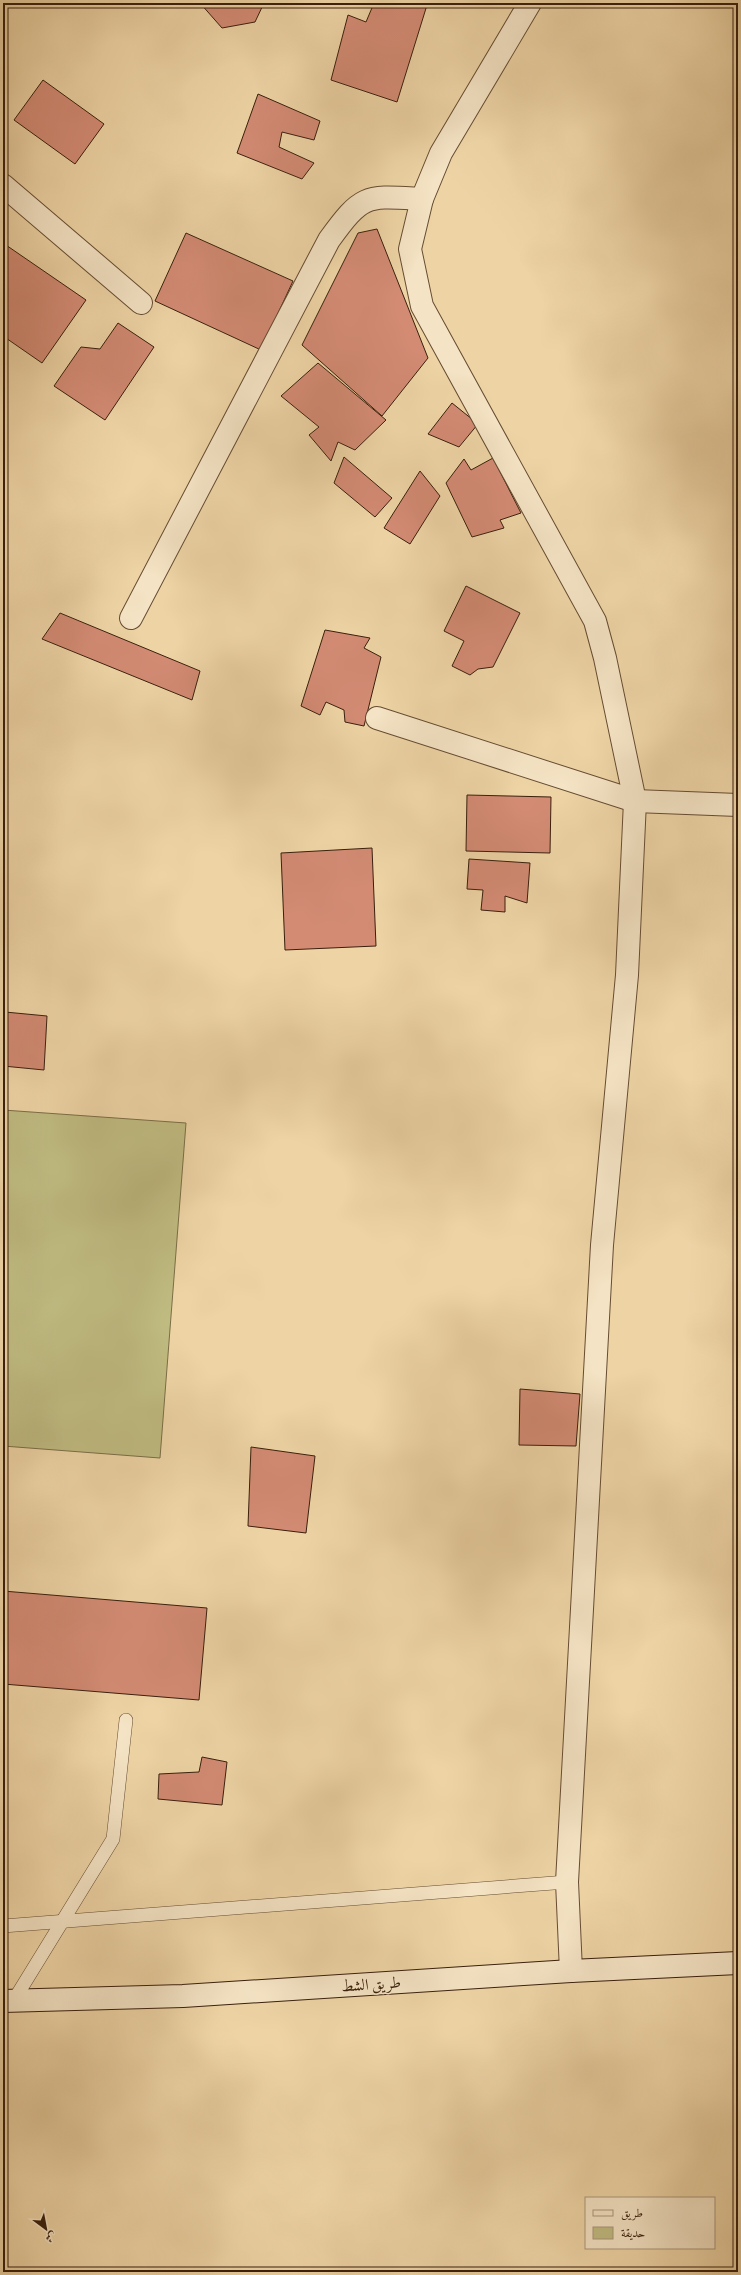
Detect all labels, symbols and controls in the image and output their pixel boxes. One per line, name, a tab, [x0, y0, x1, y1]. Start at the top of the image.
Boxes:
street label: طريق الشط	[340, 1971, 402, 1997]
legend	[585, 2197, 715, 2249]
text: طريق	[621, 2205, 643, 2221]
north arrow	[26, 2209, 66, 2249]
text: حديقة	[621, 2225, 645, 2241]
text: ش	[43, 2229, 60, 2246]

